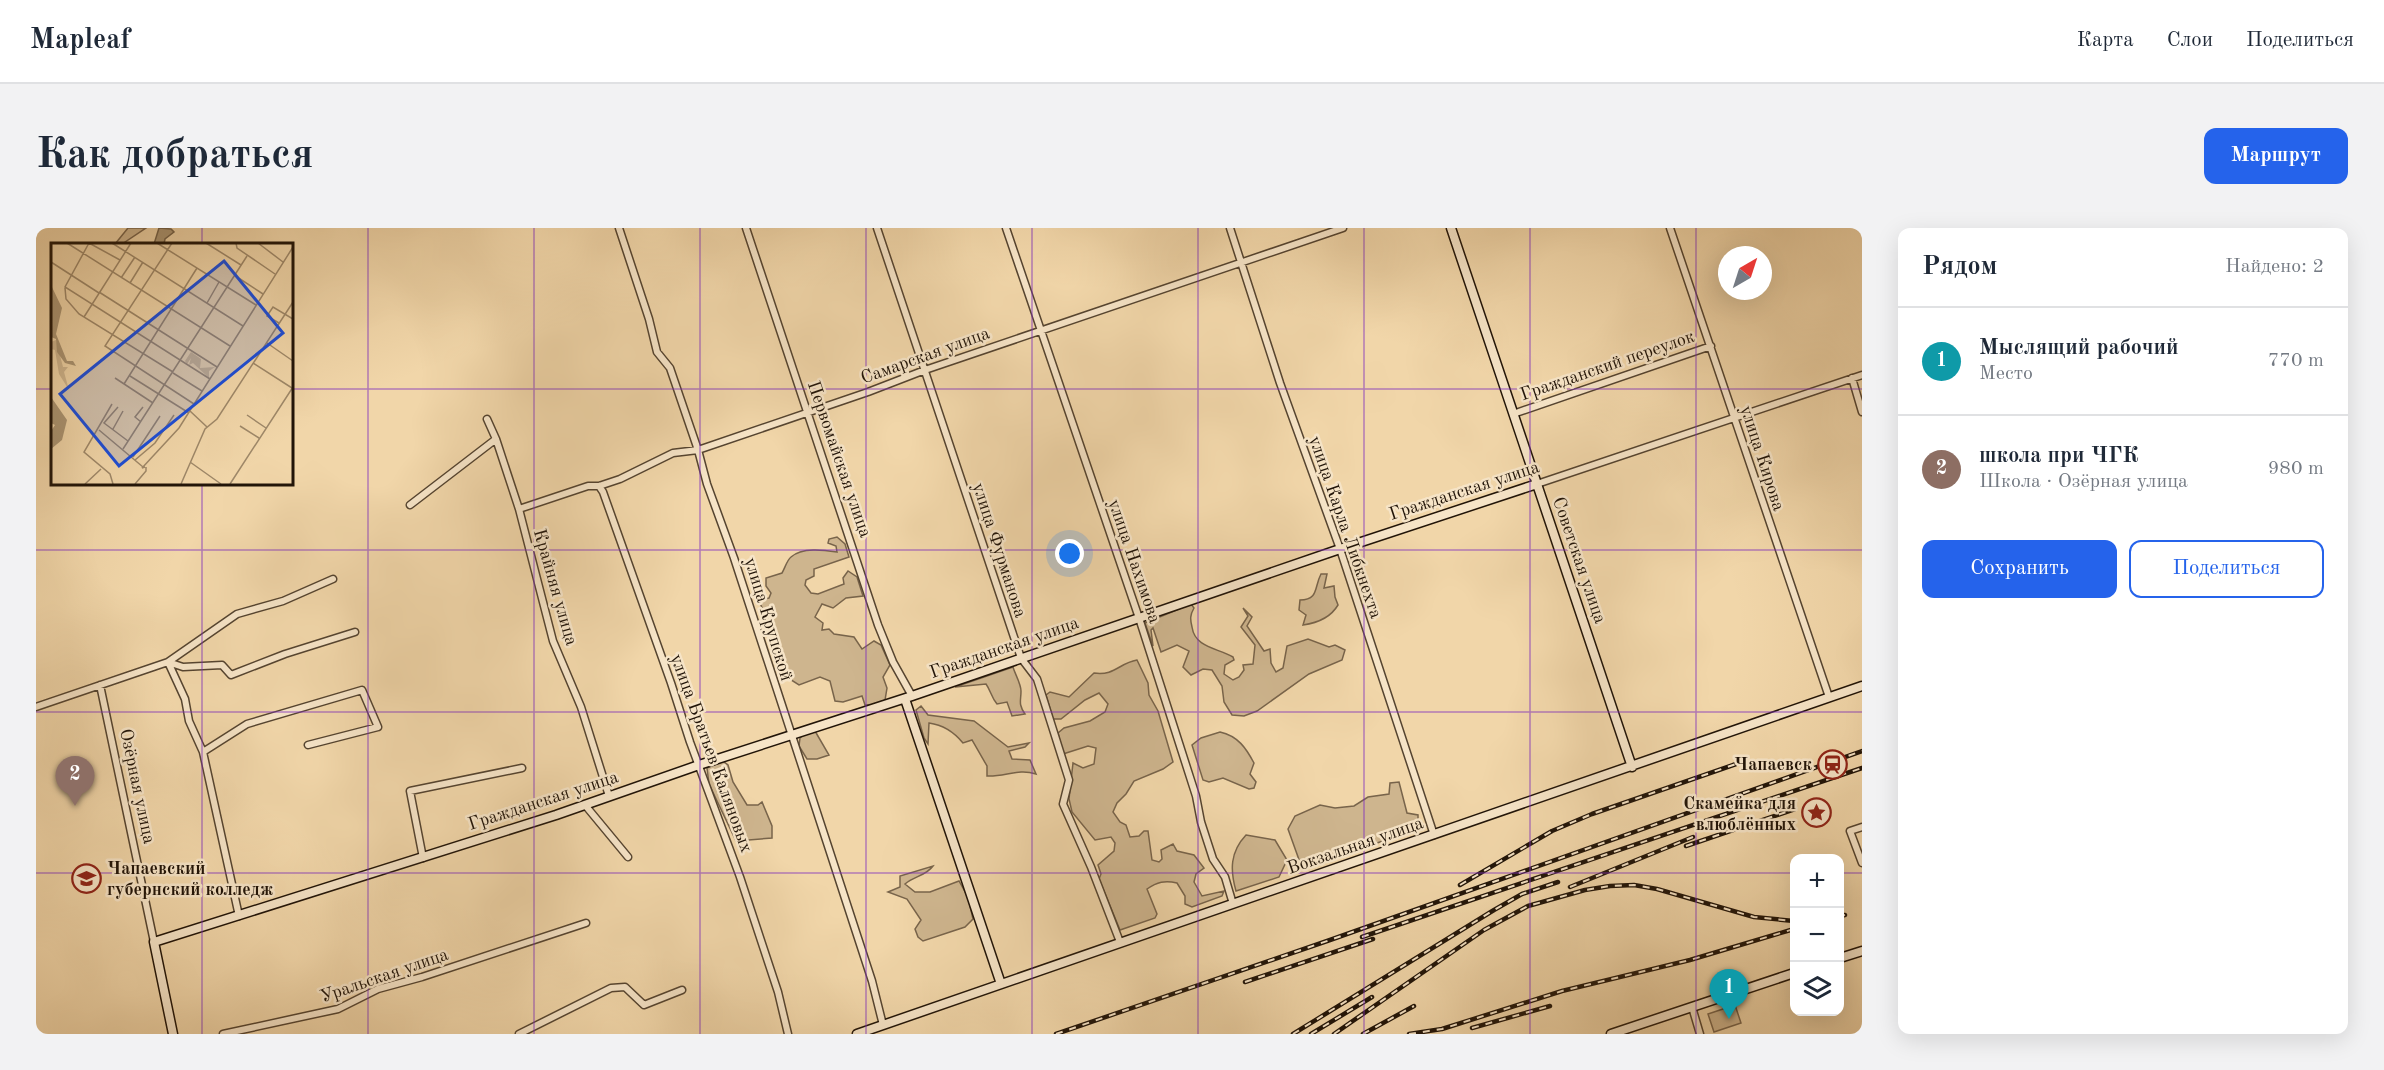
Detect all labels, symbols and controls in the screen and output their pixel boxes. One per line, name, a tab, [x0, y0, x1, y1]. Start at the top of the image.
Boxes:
text: Mapleaf	[30, 27, 130, 55]
text: Карта	[2077, 30, 2134, 51]
text: Слои	[2167, 30, 2213, 51]
text: Поделиться	[2246, 30, 2354, 51]
button: Маршрут	[2204, 128, 2348, 184]
text: Как добраться	[36, 135, 313, 177]
inset map	[51, 243, 292, 484]
north arrow	[1718, 246, 1772, 300]
text: Рядом	[1922, 254, 1997, 280]
text: Найдено: 2	[2225, 257, 2324, 277]
street label: Самарская улица	[858, 324, 992, 388]
street label: Гражданский переулок	[1518, 328, 1697, 404]
text: Мыслящий рабочий	[1979, 337, 2179, 359]
text: 1	[1936, 351, 1947, 371]
text: 770 m	[2268, 351, 2324, 371]
text: Место	[1979, 364, 2033, 384]
street label: Первомайская улица	[804, 379, 874, 540]
street label: улица Кирова	[1737, 403, 1788, 513]
street label: улица Карла Либкнехта	[1305, 434, 1385, 621]
text: школа при ЧГК	[1979, 445, 2138, 467]
street label: Гражданская улица	[1387, 458, 1542, 524]
text: 2	[1936, 459, 1947, 479]
text: 980 m	[2268, 459, 2324, 479]
text: Школа · Озёрная улица	[1979, 472, 2188, 492]
street label: улица Фурманова	[969, 481, 1029, 620]
street label: Советская улица	[1549, 495, 1609, 626]
street label: улица Нахимова	[1104, 497, 1164, 626]
street label: Крайняя улица	[530, 527, 580, 648]
your location	[1055, 539, 1084, 568]
button: Сохранить	[1922, 540, 2117, 598]
button: Поделиться	[2129, 540, 2324, 598]
street label: улица Крупской	[741, 555, 795, 683]
street label: Гражданская улица	[927, 614, 1081, 682]
street label: улица Братьев Каляновых	[667, 652, 755, 855]
street label: Озёрная улица	[116, 727, 158, 846]
station icon: Чапаевск	[1817, 748, 1849, 780]
pin: 2	[56, 756, 94, 806]
place label: Чапаевск	[1734, 756, 1813, 774]
street label: Гражданская улица	[466, 768, 621, 834]
place label: Скамейка для влюблённых	[1683, 795, 1796, 834]
place icon: Скамейка для влюблённых	[1801, 797, 1833, 829]
street label: Вокзальная улица	[1285, 814, 1426, 878]
map controls	[1790, 854, 1844, 1016]
button: +	[1790, 854, 1844, 908]
place label: Чапаевский губернский колледж	[107, 860, 273, 899]
school or university icon: Чапаевский губернский колледж	[70, 862, 102, 894]
button: −	[1790, 908, 1844, 962]
street label: Уральская улица	[318, 946, 451, 1006]
button: layers	[1790, 962, 1844, 1016]
pin: 1	[1710, 970, 1748, 1019]

